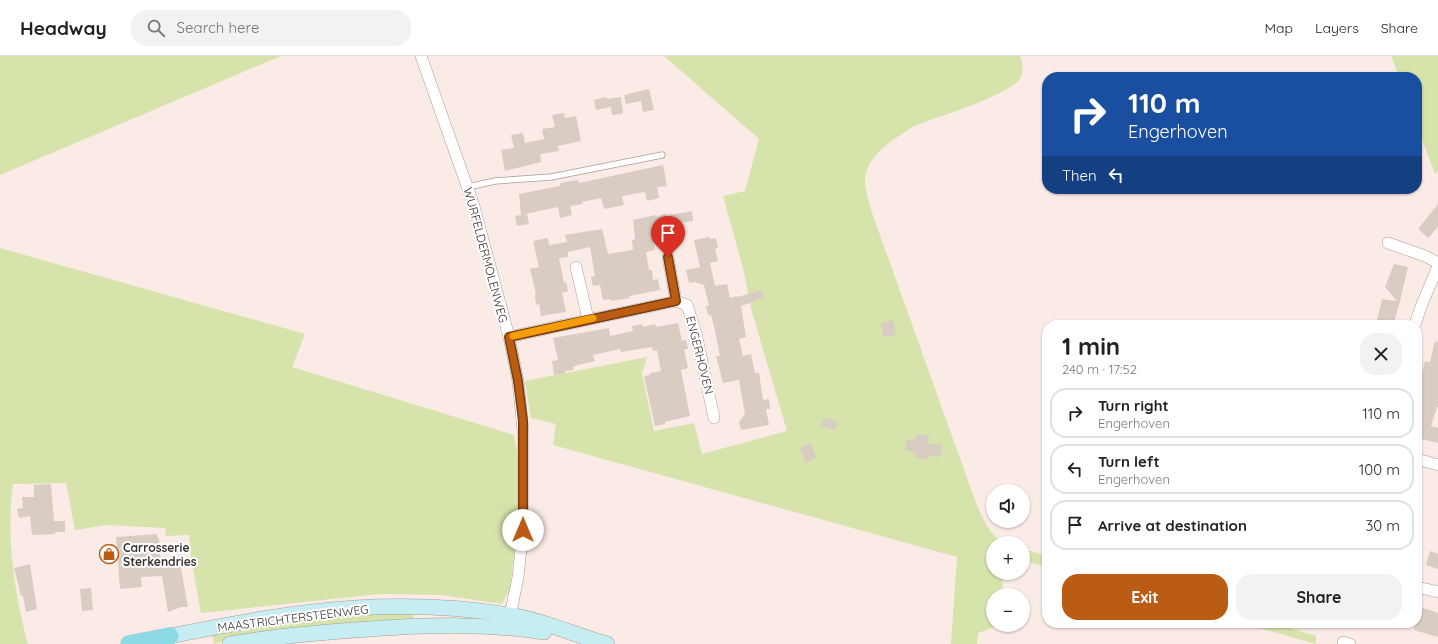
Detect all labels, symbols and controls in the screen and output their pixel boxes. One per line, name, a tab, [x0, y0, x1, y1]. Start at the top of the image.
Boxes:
search box	[131, 10, 411, 46]
text: Headway	[20, 16, 107, 40]
icon: search	[145, 17, 167, 39]
text: Search here	[177, 18, 259, 37]
text: Map	[1264, 19, 1293, 37]
text: Layers	[1315, 19, 1359, 37]
text: Share	[1381, 19, 1418, 37]
text: 110 m	[1128, 85, 1201, 120]
icon: right	[1062, 88, 1114, 140]
text: Engerhoven	[1128, 120, 1228, 143]
icon: left	[1105, 164, 1127, 186]
text: Then	[1062, 166, 1097, 185]
street label: WURFELDERMOLENWEG	[461, 186, 511, 324]
pin	[651, 216, 685, 257]
icon: arrive	[657, 222, 679, 244]
street label: ENGERHOVEN	[683, 314, 717, 396]
text: 1 min	[1062, 331, 1120, 361]
button: close	[1360, 333, 1402, 375]
text: 240 m · 17:52	[1062, 361, 1137, 377]
text: Turn right	[1098, 396, 1169, 415]
icon: right	[1064, 402, 1086, 424]
text: 110 m	[1362, 404, 1400, 423]
text: Engerhoven	[1098, 415, 1170, 431]
text: Turn left	[1098, 452, 1160, 471]
icon: left	[1064, 458, 1086, 480]
text: 100 m	[1359, 460, 1400, 479]
text: Engerhoven	[1098, 471, 1170, 487]
map controls	[986, 484, 1030, 632]
button: sound	[986, 484, 1030, 528]
position arrow	[502, 509, 544, 551]
icon: arrive	[1064, 514, 1086, 536]
text: Arrive at destination	[1098, 516, 1247, 535]
text: 30 m	[1365, 516, 1400, 535]
button: +	[986, 536, 1030, 580]
place label: Carrosserie Sterkendries	[123, 540, 197, 569]
shop icon: Carrosserie Sterkendries	[98, 543, 120, 565]
button: Exit	[1062, 574, 1228, 620]
button: Share	[1236, 574, 1402, 620]
button: −	[986, 588, 1030, 632]
street label: MAASTRICHTERSTEENWEG	[217, 601, 369, 635]

